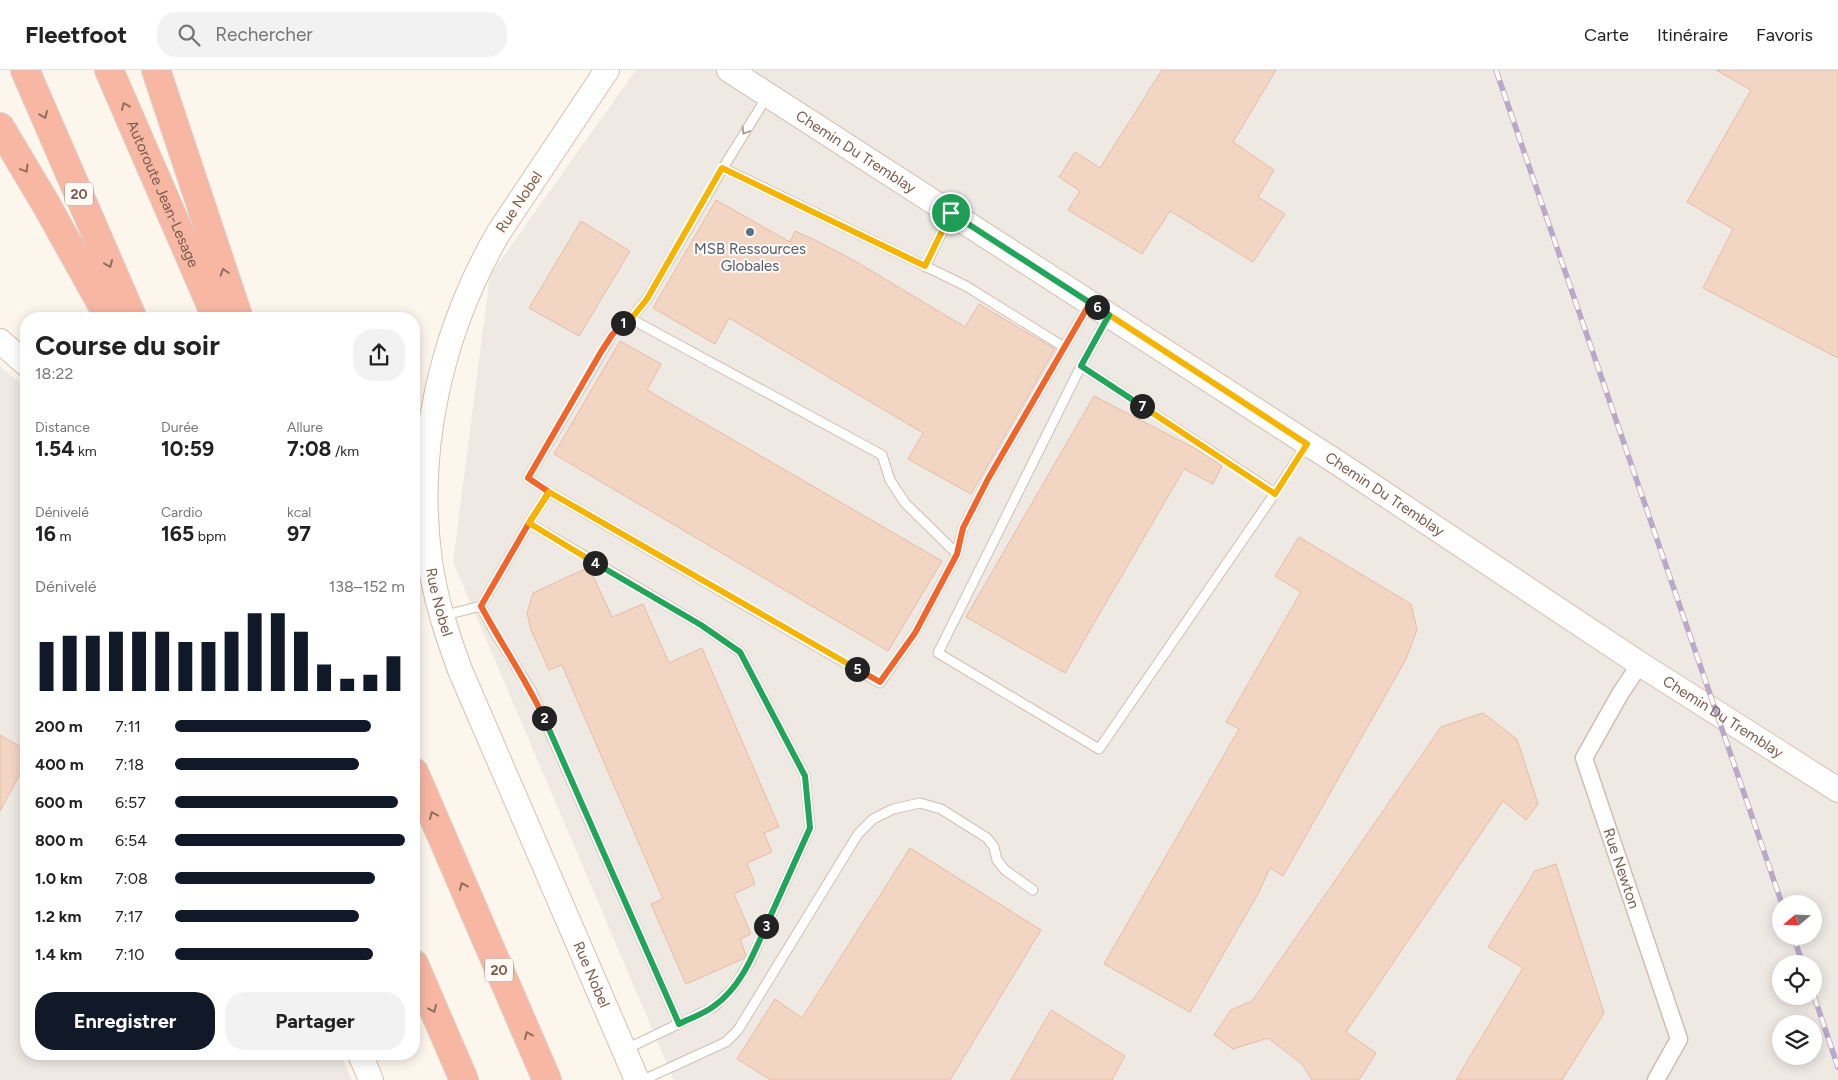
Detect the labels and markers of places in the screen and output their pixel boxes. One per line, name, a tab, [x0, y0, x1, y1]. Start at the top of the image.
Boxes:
pin	[930, 192, 972, 234]
marker: MSB Ressources Globales	[744, 226, 756, 238]
place label: MSB Ressources Globales	[694, 240, 806, 275]
pin: 6	[1084, 294, 1110, 320]
pin: 1	[610, 310, 636, 336]
pin: 7	[1130, 394, 1154, 418]
pin: 4	[582, 550, 608, 576]
pin: 5	[844, 656, 870, 682]
pin: 2	[532, 706, 556, 730]
pin: 3	[754, 914, 778, 938]

